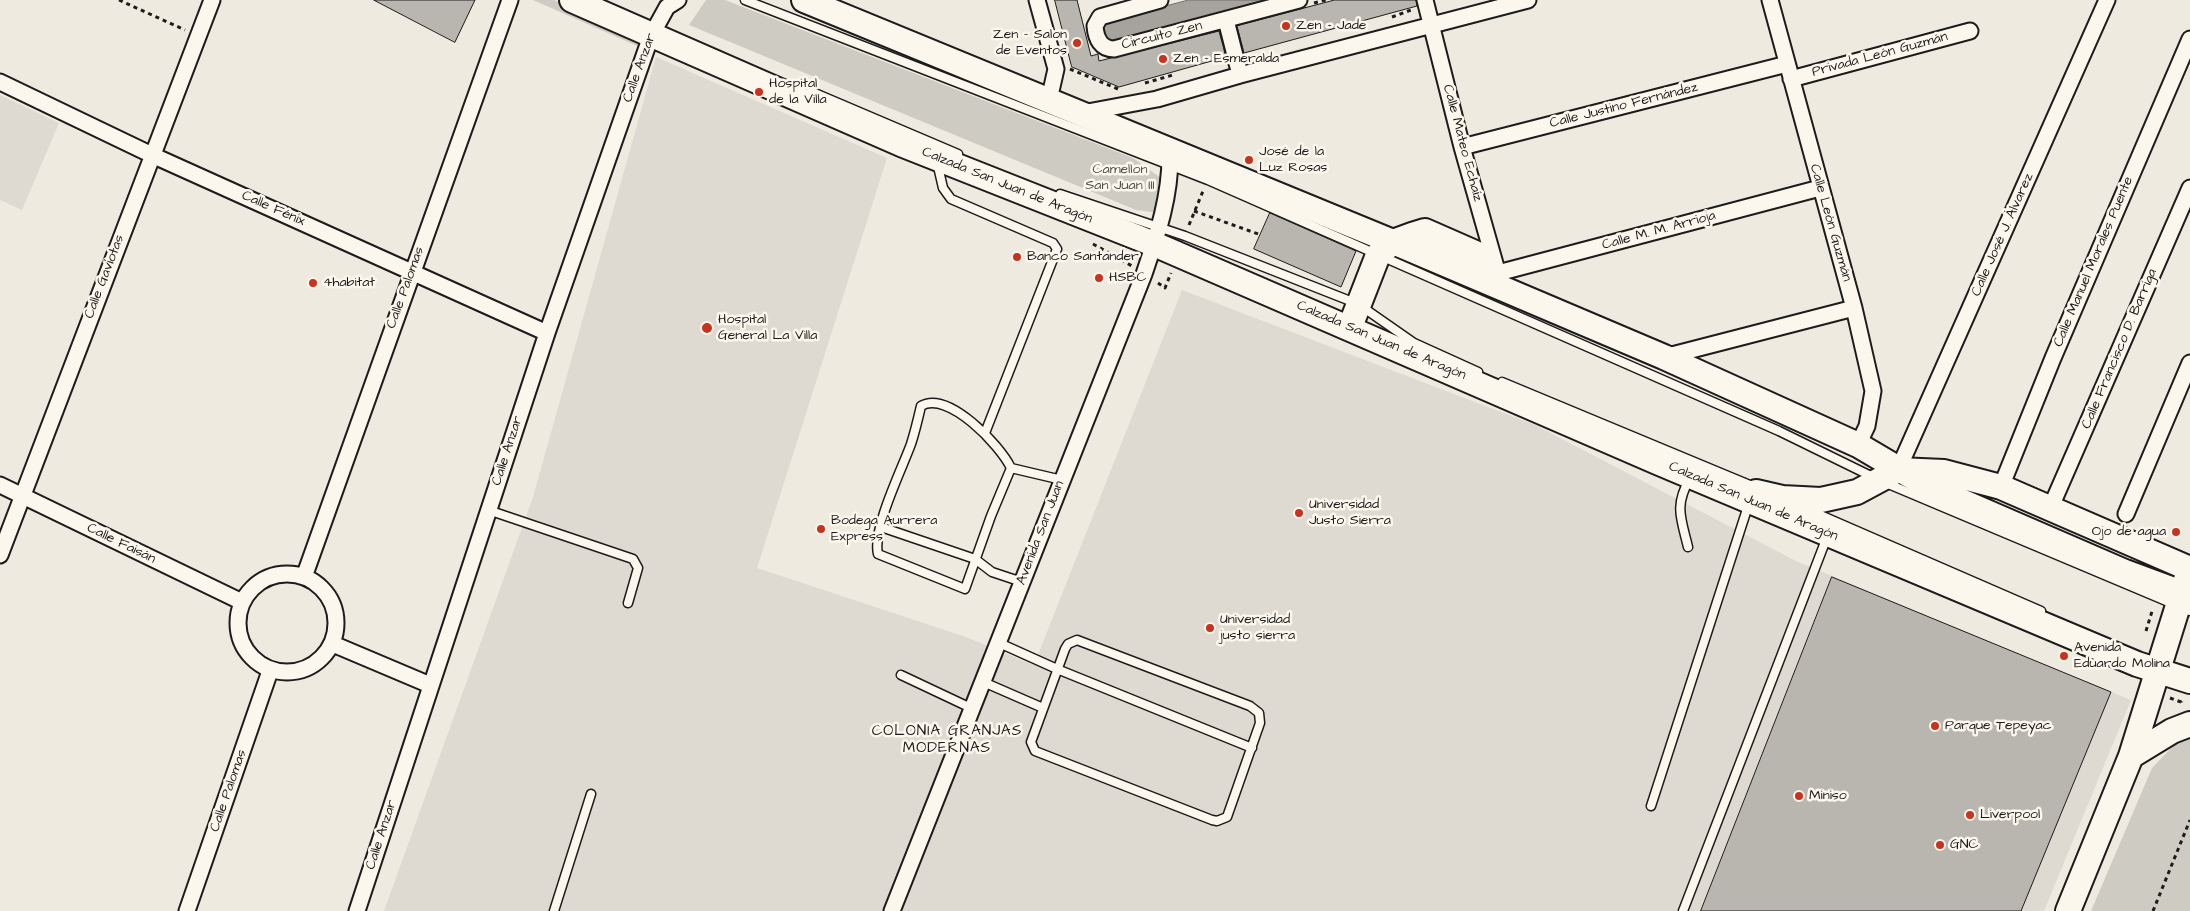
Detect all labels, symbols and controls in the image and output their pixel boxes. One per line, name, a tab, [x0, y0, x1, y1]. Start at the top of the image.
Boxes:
street label: Circuito Zen	[1120, 18, 1204, 54]
place label: Zen - Jade	[1296, 18, 1366, 34]
marker: Zen - Jade	[1280, 20, 1292, 32]
place label: Zen - Salon de Eventos	[993, 27, 1067, 59]
street label: Privada León Guzmán	[1810, 29, 1950, 81]
street label: Calle Anzar	[620, 31, 660, 105]
marker: Zen - Salon de Eventos	[1071, 37, 1083, 49]
place label: Zen - Esmeralda	[1173, 51, 1279, 67]
marker: Zen - Esmeralda	[1157, 53, 1169, 65]
place label: Hospital de la Villa	[769, 76, 827, 108]
street label: Calle Justino Fernández	[1548, 79, 1700, 133]
street label: Calle Mateo Echaíz	[1438, 83, 1486, 203]
marker: Hospital de la Villa	[753, 86, 765, 98]
street label: Calzada San Juan de Aragón	[919, 144, 1095, 228]
place label: José de la Luz Rosas	[1259, 144, 1327, 176]
marker: José de la Luz Rosas	[1243, 154, 1255, 166]
park label: Camellon San Juan III	[1085, 162, 1155, 194]
street label: Calle León Guzmán	[1805, 162, 1855, 284]
street label: Calle José J. Álvarez	[1968, 171, 2038, 299]
street label: Calle Manuel Morales Puente	[2050, 174, 2138, 350]
street label: Calle Fénix	[239, 188, 307, 230]
street label: Calle M. M. Arrioja	[1600, 208, 1718, 254]
street label: Calle Gaviotas	[81, 233, 129, 321]
street label: Calle Palomas	[383, 245, 429, 331]
place label: Banco Santander	[1027, 249, 1139, 265]
marker: Banco Santander	[1011, 251, 1023, 263]
street label: Calle Francisco D. Barriga	[2079, 266, 2161, 432]
place label: HSBC	[1109, 270, 1146, 286]
marker: HSBC	[1093, 272, 1105, 284]
place label: 4habitat	[323, 275, 375, 291]
marker: 4habitat	[307, 277, 319, 289]
street label: Calzada San Juan de Aragón	[1294, 298, 1468, 384]
place label: Hospital General La Villa	[718, 312, 817, 344]
marker: Hospital General La Villa	[700, 321, 714, 335]
street label: Calle Anzar	[489, 414, 527, 488]
street label: Calzada San Juan de Aragón	[1666, 459, 1840, 545]
street label: Avenida San Juan	[1013, 479, 1069, 587]
place label: Universidad Justo Sierra	[1309, 497, 1391, 530]
marker: Universidad Justo Sierra	[1293, 507, 1305, 519]
place label: Bodega Aurrera Express	[831, 513, 937, 546]
street label: Calle Faisán	[84, 520, 158, 568]
marker: Bodega Aurrera Express	[815, 523, 827, 535]
place label: Ojo de agua	[2092, 524, 2166, 540]
marker: Ojo de agua	[2170, 526, 2182, 538]
place label: Universidad justo sierra	[1220, 612, 1295, 644]
marker: Universidad justo sierra	[1204, 622, 1216, 634]
place label: Avenida Eduardo Molina	[2074, 640, 2170, 672]
marker: Avenida Eduardo Molina	[2058, 650, 2070, 662]
place label: Parque Tepeyac	[1945, 718, 2052, 734]
marker: Parque Tepeyac	[1929, 720, 1941, 732]
district label: COLONIA GRANJAS MODERNAS	[870, 723, 1024, 758]
street label: Calle Palomas	[207, 748, 251, 834]
place label: Miniso	[1809, 788, 1847, 804]
marker: Miniso	[1793, 790, 1805, 802]
street label: Calle Anzar	[363, 798, 401, 872]
place label: Liverpool	[1980, 807, 2040, 823]
marker: Liverpool	[1964, 809, 1976, 821]
place label: GNC	[1950, 837, 1978, 853]
marker: GNC	[1934, 839, 1946, 851]

